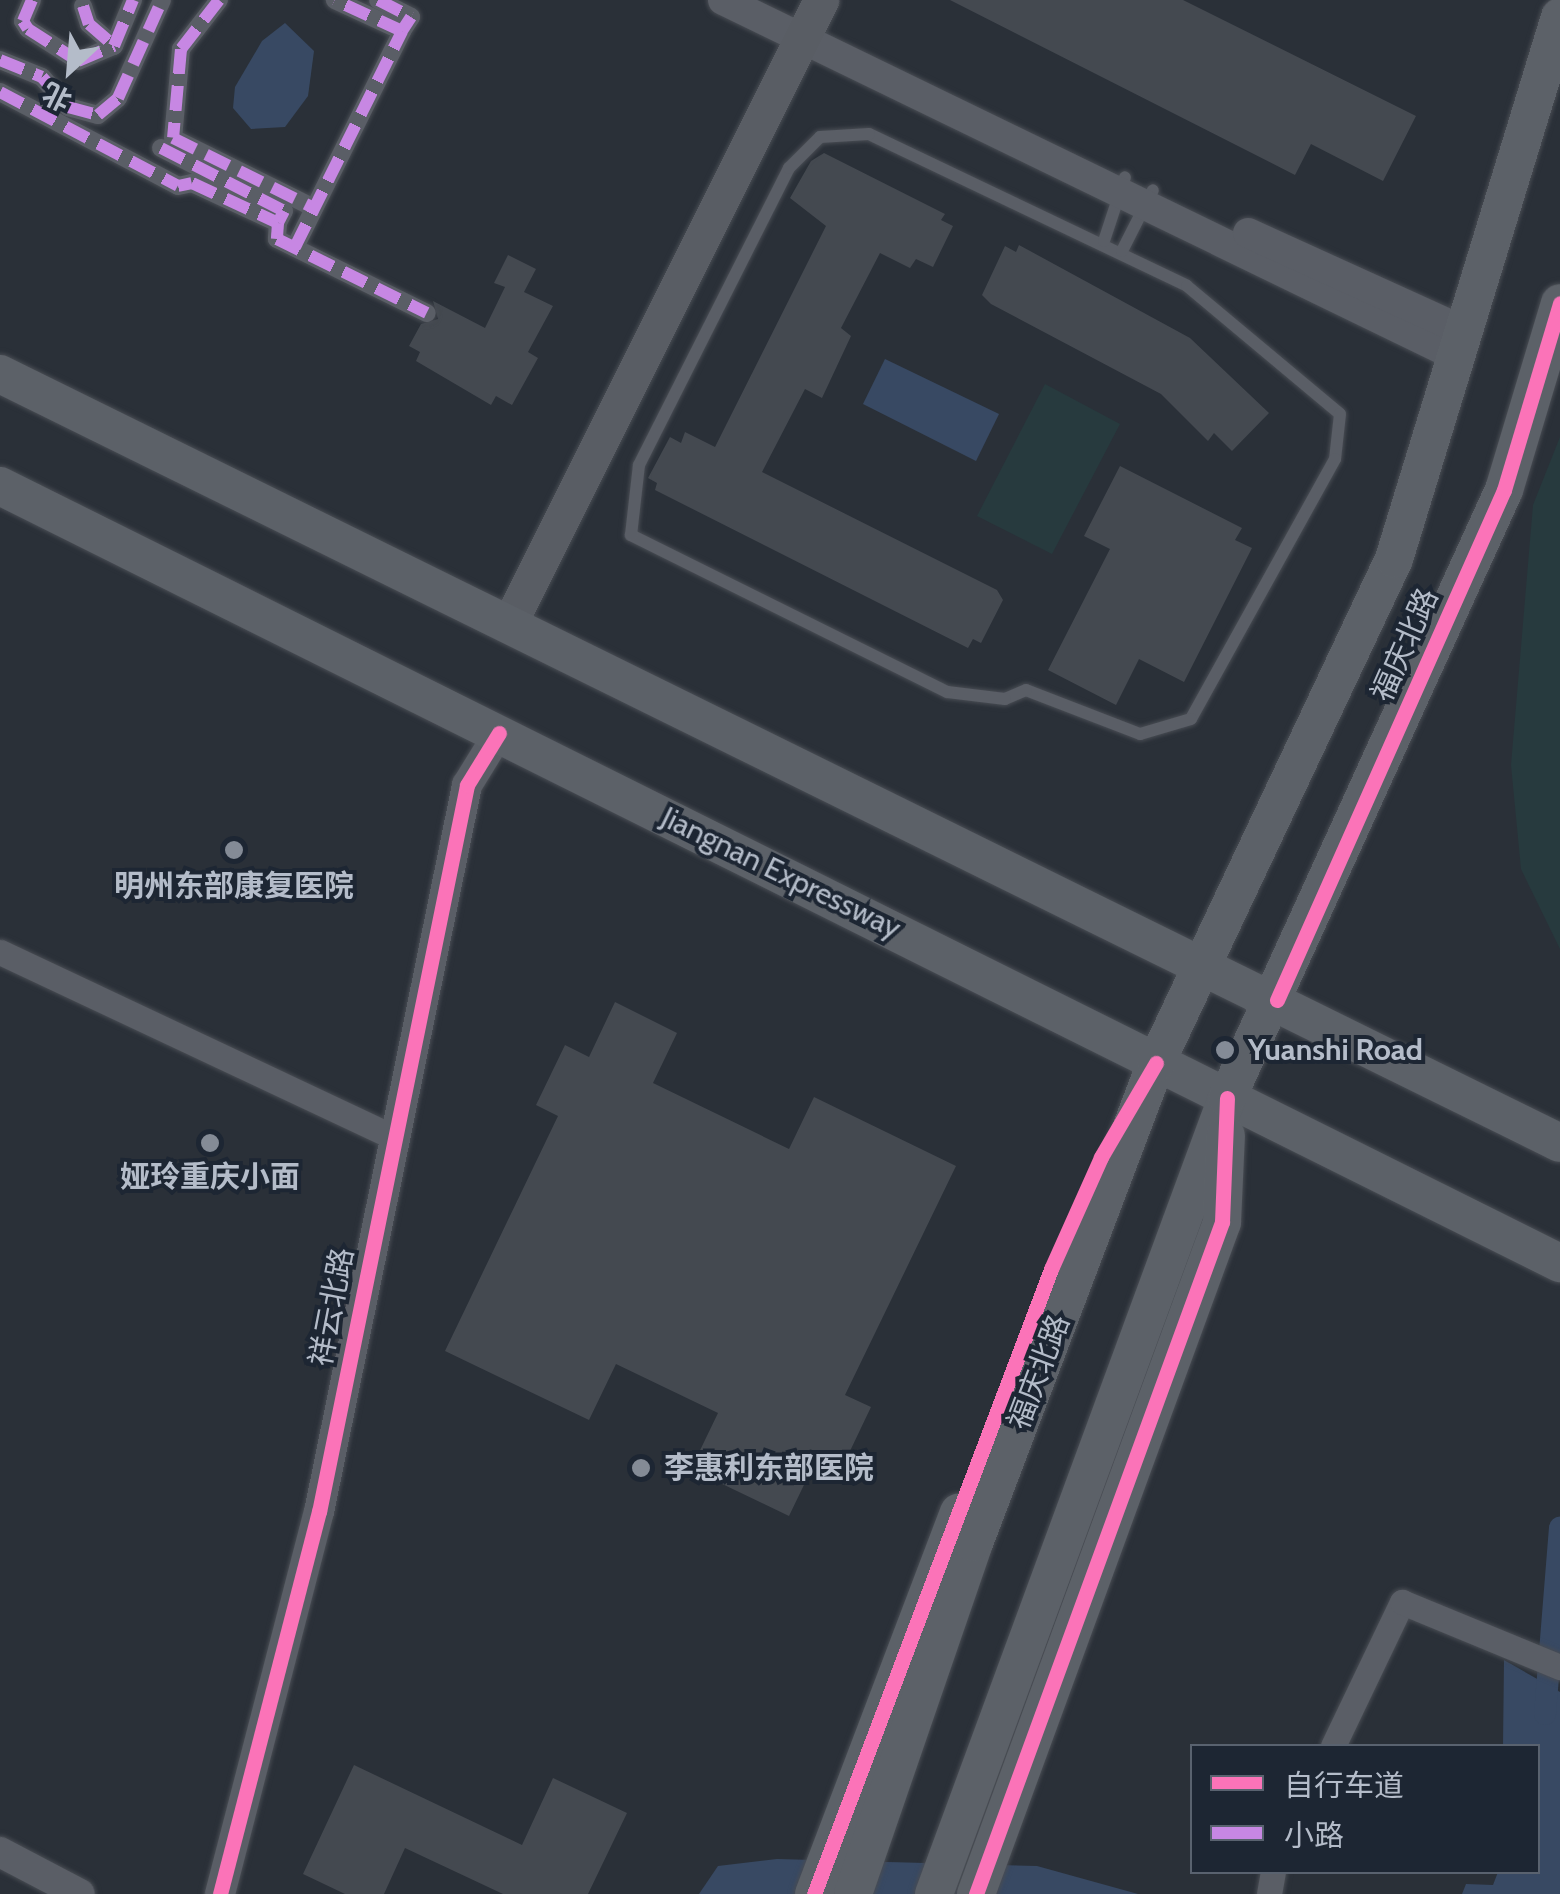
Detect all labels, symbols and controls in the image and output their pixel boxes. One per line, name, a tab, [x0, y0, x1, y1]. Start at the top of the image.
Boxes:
north arrow	[20, 20, 120, 120]
text: 北	[37, 76, 77, 118]
street label: 福庆北路	[1364, 583, 1446, 707]
street label: Jiangnan Expressway	[655, 799, 907, 947]
marker: 明州东部康复医院	[221, 837, 247, 863]
place label: 明州东部康复医院	[114, 868, 354, 904]
place label: Yuanshi Road	[1248, 1032, 1423, 1068]
marker: Yuanshi Road	[1212, 1037, 1238, 1063]
marker: 娅玲重庆小面	[199, 1132, 221, 1154]
place label: 娅玲重庆小面	[120, 1159, 300, 1195]
street label: 祥云北路	[303, 1245, 361, 1369]
street label: 福庆北路	[1001, 1310, 1077, 1434]
place label: 李惠利东部医院	[664, 1450, 874, 1486]
marker: 李惠利东部医院	[628, 1455, 654, 1481]
legend	[1190, 1744, 1540, 1874]
text: 自行车道	[1284, 1767, 1404, 1804]
text: 小路	[1284, 1817, 1344, 1854]

